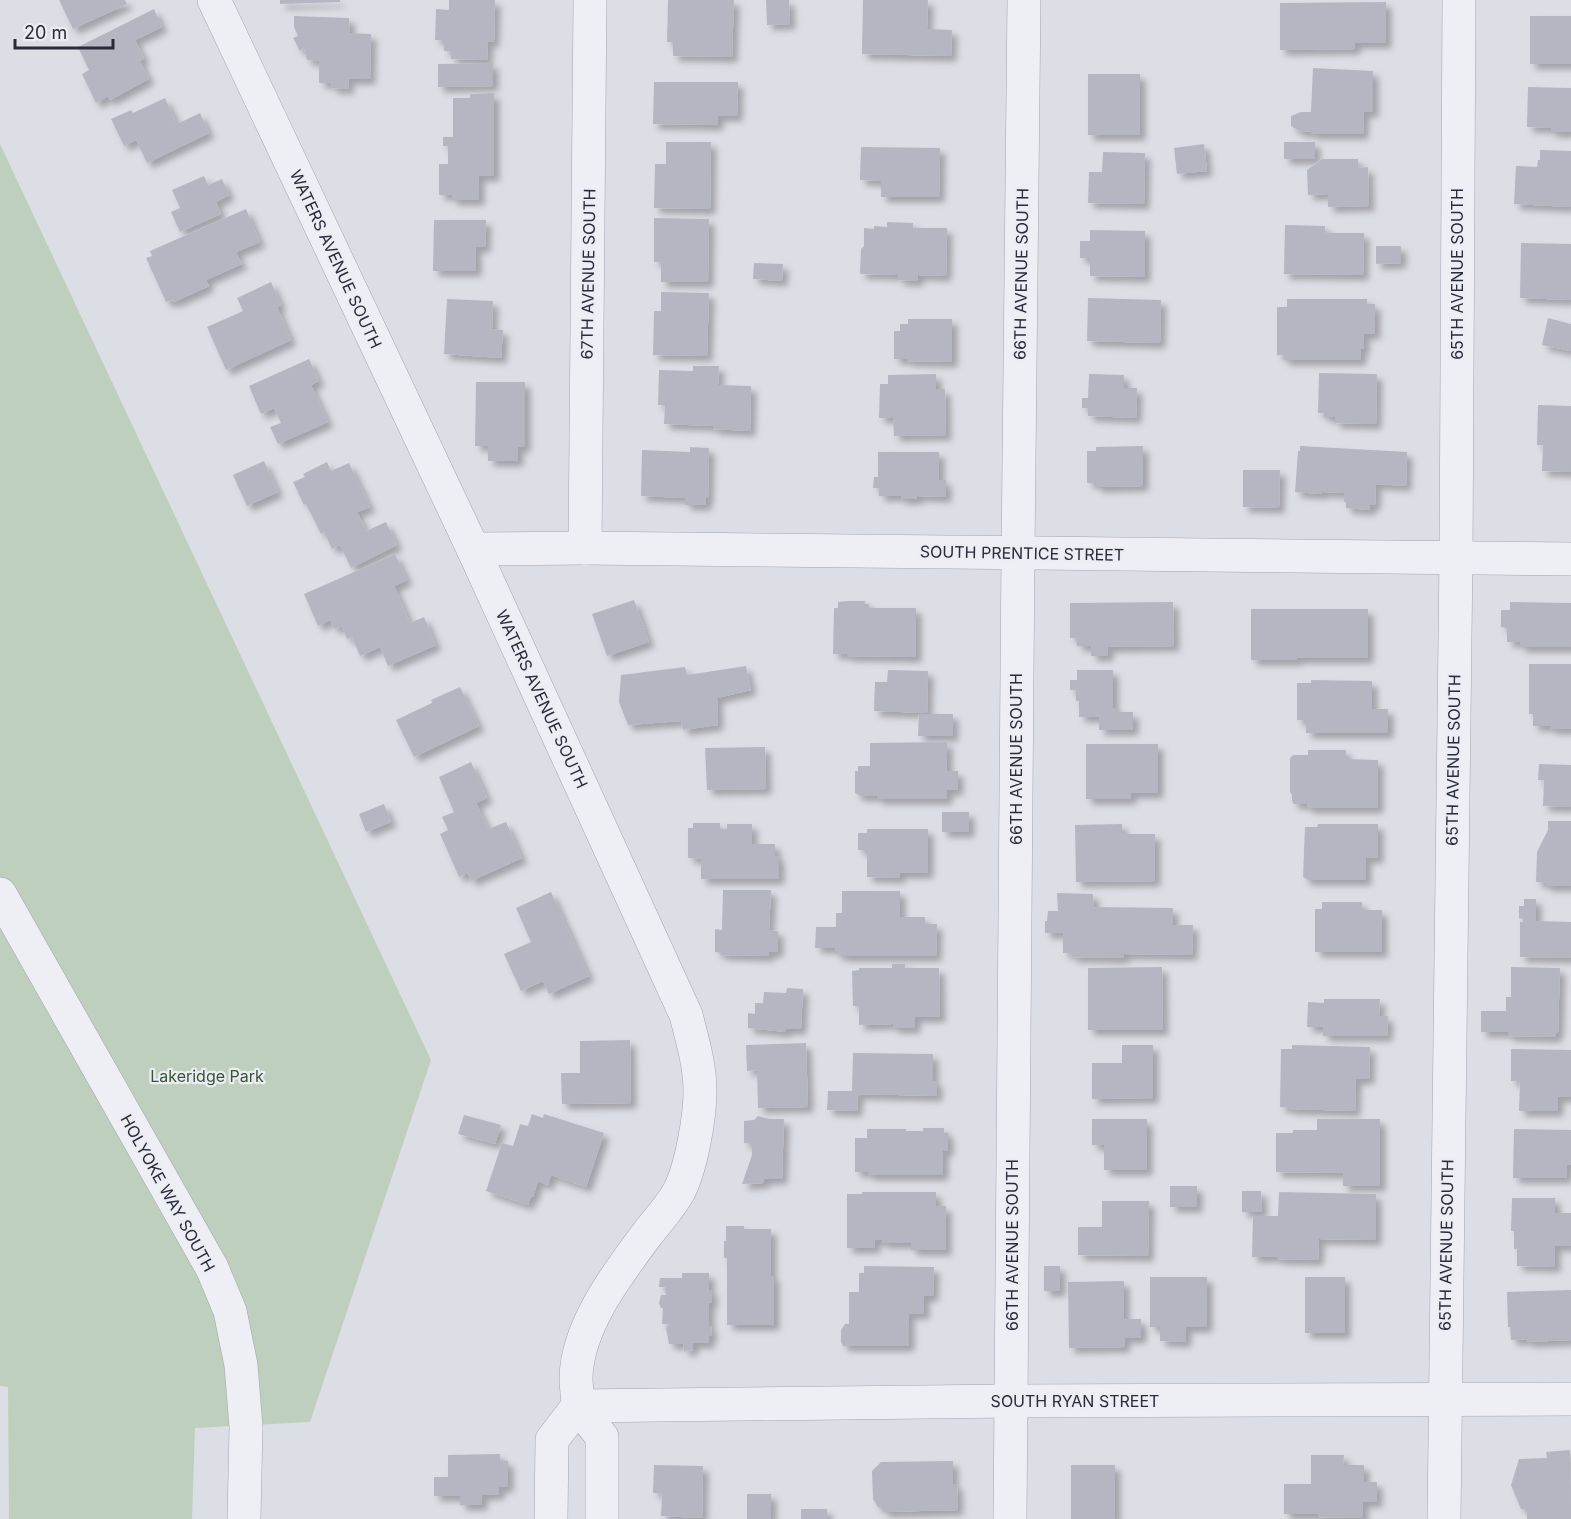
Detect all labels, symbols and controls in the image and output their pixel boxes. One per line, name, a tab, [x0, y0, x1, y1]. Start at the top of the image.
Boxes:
scale bar	[15, 12, 112, 50]
text: 20 m	[24, 22, 67, 43]
street label: WATERS AVENUE SOUTH	[286, 166, 386, 352]
street label: 67TH AVENUE SOUTH	[577, 188, 599, 360]
street label: 66TH AVENUE SOUTH	[1010, 188, 1032, 360]
street label: 65TH AVENUE SOUTH	[1447, 188, 1467, 360]
street label: SOUTH PRENTICE STREET	[920, 541, 1124, 565]
street label: WATERS AVENUE SOUTH	[492, 606, 592, 792]
street label: 66TH AVENUE SOUTH	[1006, 673, 1026, 845]
street label: 65TH AVENUE SOUTH	[1442, 674, 1464, 846]
park label: Lakeridge Park	[150, 1066, 264, 1086]
street label: HOLYOKE WAY SOUTH	[116, 1111, 220, 1275]
street label: 66TH AVENUE SOUTH	[1002, 1159, 1022, 1331]
street label: 65TH AVENUE SOUTH	[1435, 1159, 1457, 1331]
street label: SOUTH RYAN STREET	[991, 1391, 1159, 1411]

